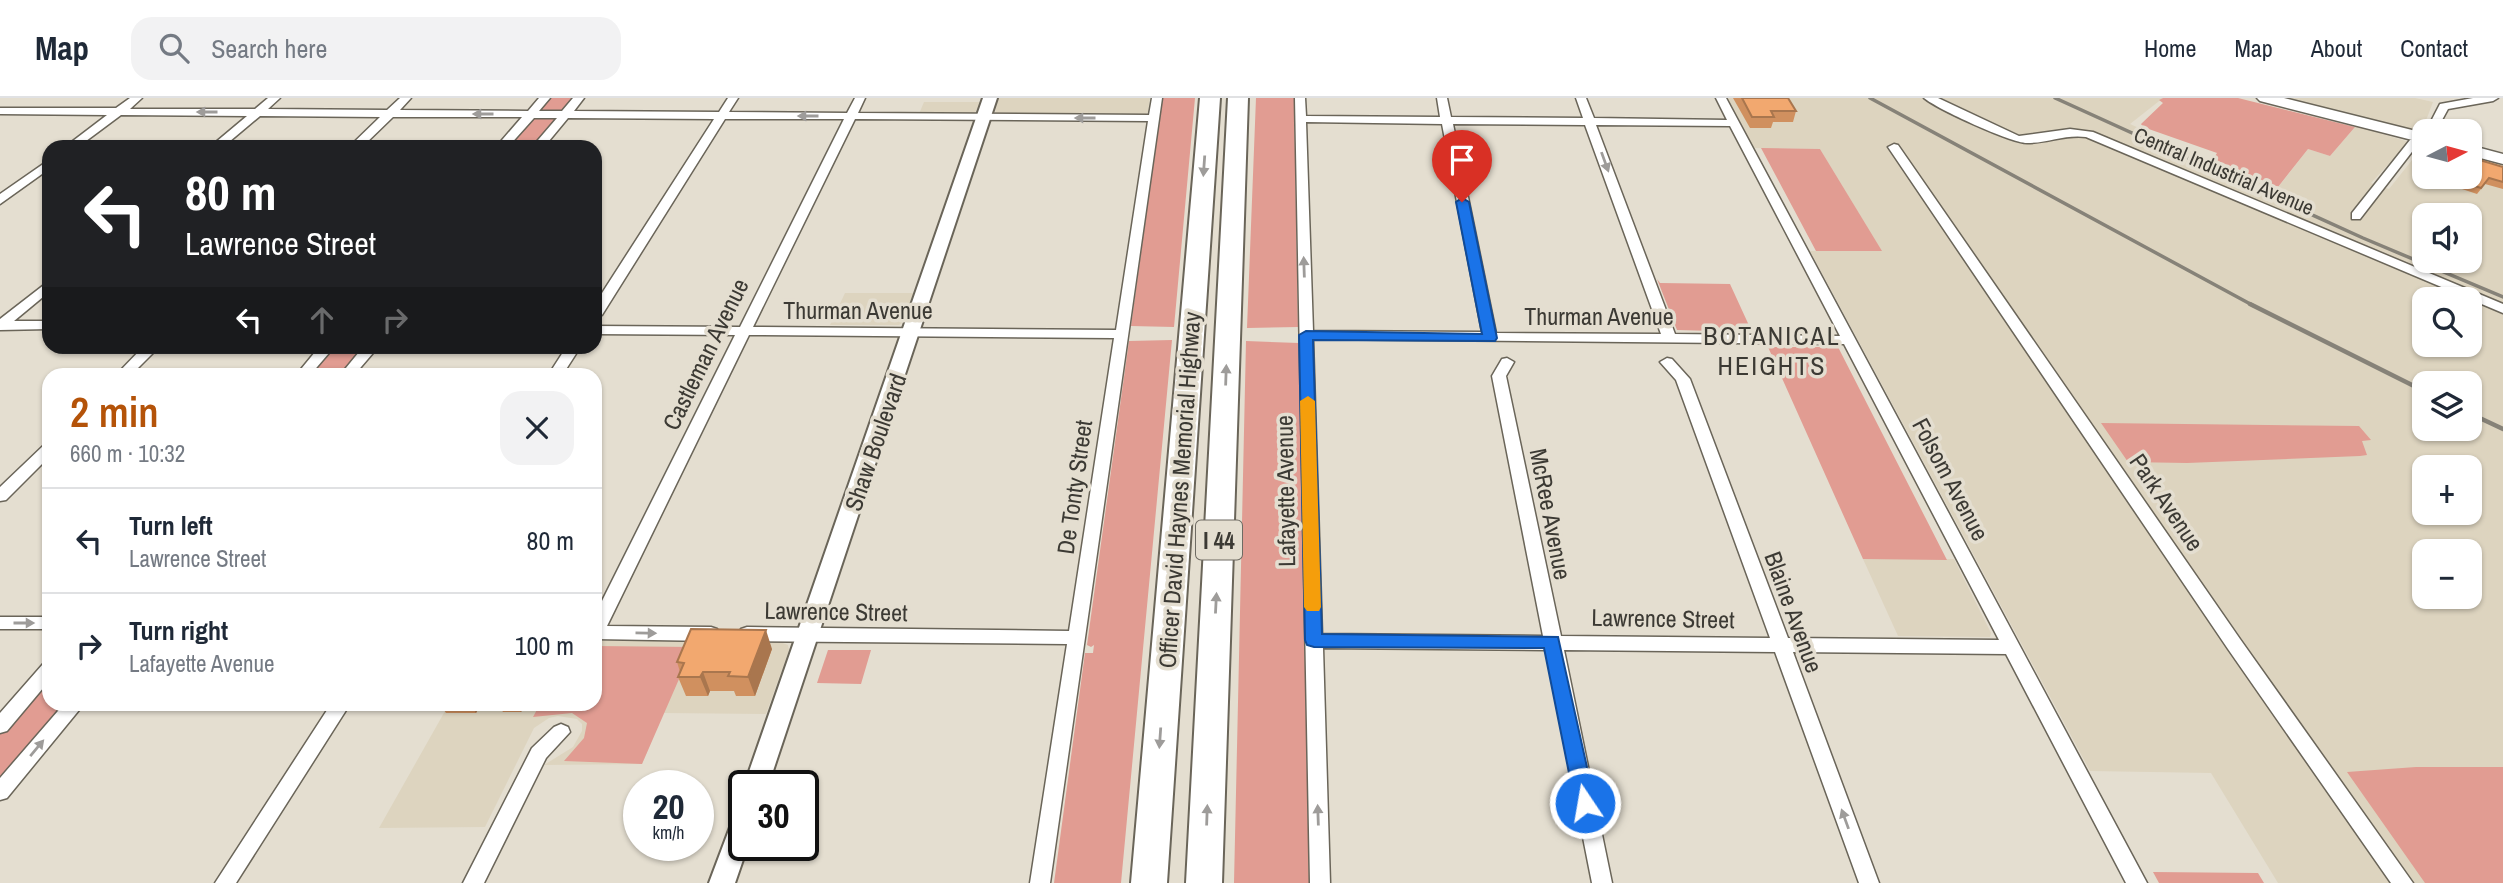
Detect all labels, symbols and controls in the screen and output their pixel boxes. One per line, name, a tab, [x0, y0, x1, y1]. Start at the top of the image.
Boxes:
search box	[131, 17, 621, 80]
text: Map	[35, 26, 89, 70]
icon: search	[155, 29, 193, 67]
text: Search here	[211, 31, 327, 66]
text: Home	[2144, 32, 2196, 64]
text: Map	[2234, 32, 2273, 64]
text: About	[2311, 32, 2362, 64]
text: Contact	[2400, 32, 2468, 64]
one-way arrow	[195, 106, 217, 118]
one-way arrow	[472, 108, 494, 120]
one-way arrow	[797, 110, 819, 122]
one-way arrow	[1074, 112, 1096, 124]
north arrow	[2412, 119, 2482, 189]
map controls	[2412, 119, 2482, 609]
street label: Central Industrial Avenue	[2129, 120, 2319, 222]
pin	[1432, 130, 1492, 202]
icon: arrive	[1443, 141, 1481, 179]
one-way arrow	[1599, 151, 1610, 172]
one-way arrow	[1199, 155, 1210, 177]
text: 80 m	[185, 159, 277, 225]
icon: left	[70, 168, 161, 259]
button: sound	[2412, 203, 2482, 273]
text: Lawrence Street	[185, 222, 376, 265]
one-way arrow	[1299, 256, 1310, 278]
street label: Castleman Avenue	[654, 273, 756, 435]
button: search	[2412, 287, 2482, 357]
street label: Thurman Avenue	[783, 294, 933, 326]
street label: Thurman Avenue	[1524, 300, 1674, 332]
icon: left	[230, 301, 268, 339]
icon: ahead	[303, 301, 341, 339]
icon: right	[376, 301, 414, 339]
street label: Officer David Haynes Memorial Highway	[1151, 311, 1207, 669]
district label: BOTANICAL HEIGHTS	[1703, 318, 1841, 383]
one-way arrow	[1220, 364, 1231, 386]
street label: Shaw Boulevard	[837, 369, 913, 515]
button: layers	[2412, 371, 2482, 441]
text: 2 min	[70, 384, 159, 440]
button: close	[500, 391, 574, 465]
street label: Folsom Avenue	[1905, 412, 1997, 546]
street label: Lafayette Avenue	[1268, 415, 1302, 567]
street label: De Tonty Street	[1049, 417, 1099, 556]
text: 660 m · 10:32	[70, 438, 185, 469]
street label: McRee Avenue	[1523, 446, 1579, 582]
street label: Park Avenue	[2123, 447, 2211, 557]
button: +	[2412, 455, 2482, 525]
text: Turn left	[129, 508, 213, 543]
road number: I 44	[1196, 520, 1242, 560]
icon: left	[70, 522, 108, 560]
text: 80 m	[527, 523, 574, 558]
button: −	[2412, 539, 2482, 609]
text: Lawrence Street	[129, 543, 266, 574]
street label: Blaine Avenue	[1757, 547, 1831, 677]
one-way arrow	[1211, 592, 1222, 614]
street label: Lawrence Street	[764, 594, 908, 628]
street label: Lawrence Street	[1591, 601, 1735, 635]
text: Turn right	[129, 613, 228, 648]
one-way arrow	[14, 617, 36, 629]
icon: right	[70, 627, 108, 665]
one-way arrow	[635, 627, 657, 639]
text: 100 m	[515, 628, 574, 663]
text: Lafayette Avenue	[129, 648, 274, 679]
one-way arrow	[1154, 728, 1165, 750]
one-way arrow	[29, 739, 44, 756]
position arrow	[1548, 766, 1622, 840]
speed limit sign: 30	[728, 770, 819, 861]
text: 20	[653, 783, 684, 830]
one-way arrow	[1201, 804, 1212, 826]
one-way arrow	[1313, 804, 1324, 826]
one-way arrow	[1839, 809, 1850, 830]
text: km/h	[653, 820, 685, 845]

